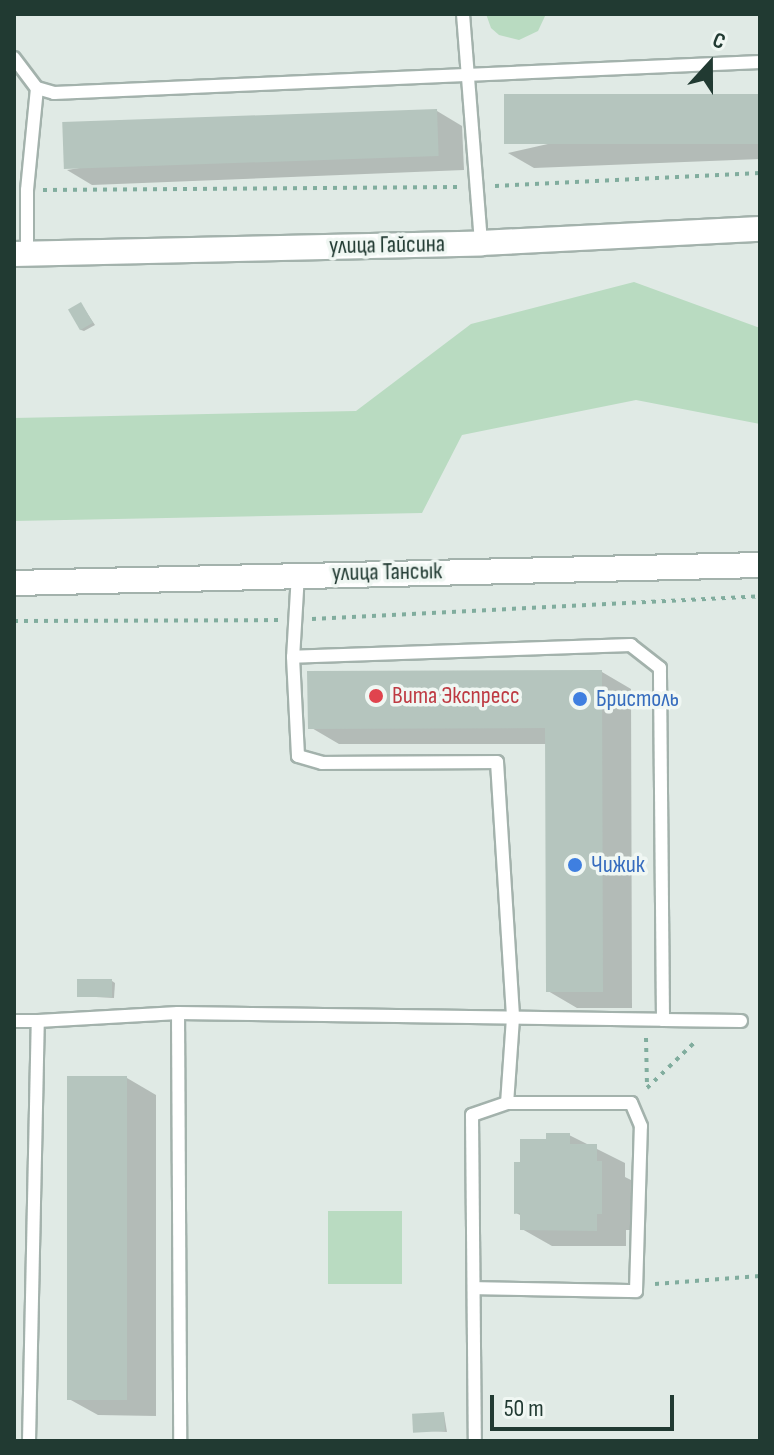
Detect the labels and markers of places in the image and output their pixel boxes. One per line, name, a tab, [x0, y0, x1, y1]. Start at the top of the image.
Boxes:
place label: Вита Экспресс	[392, 682, 520, 710]
place label: Бристоль	[596, 685, 679, 713]
marker: Вита Экспресс	[367, 687, 385, 705]
marker: Бристоль	[571, 690, 589, 708]
place label: Чижик	[591, 851, 645, 879]
marker: Чижик	[566, 856, 584, 874]

